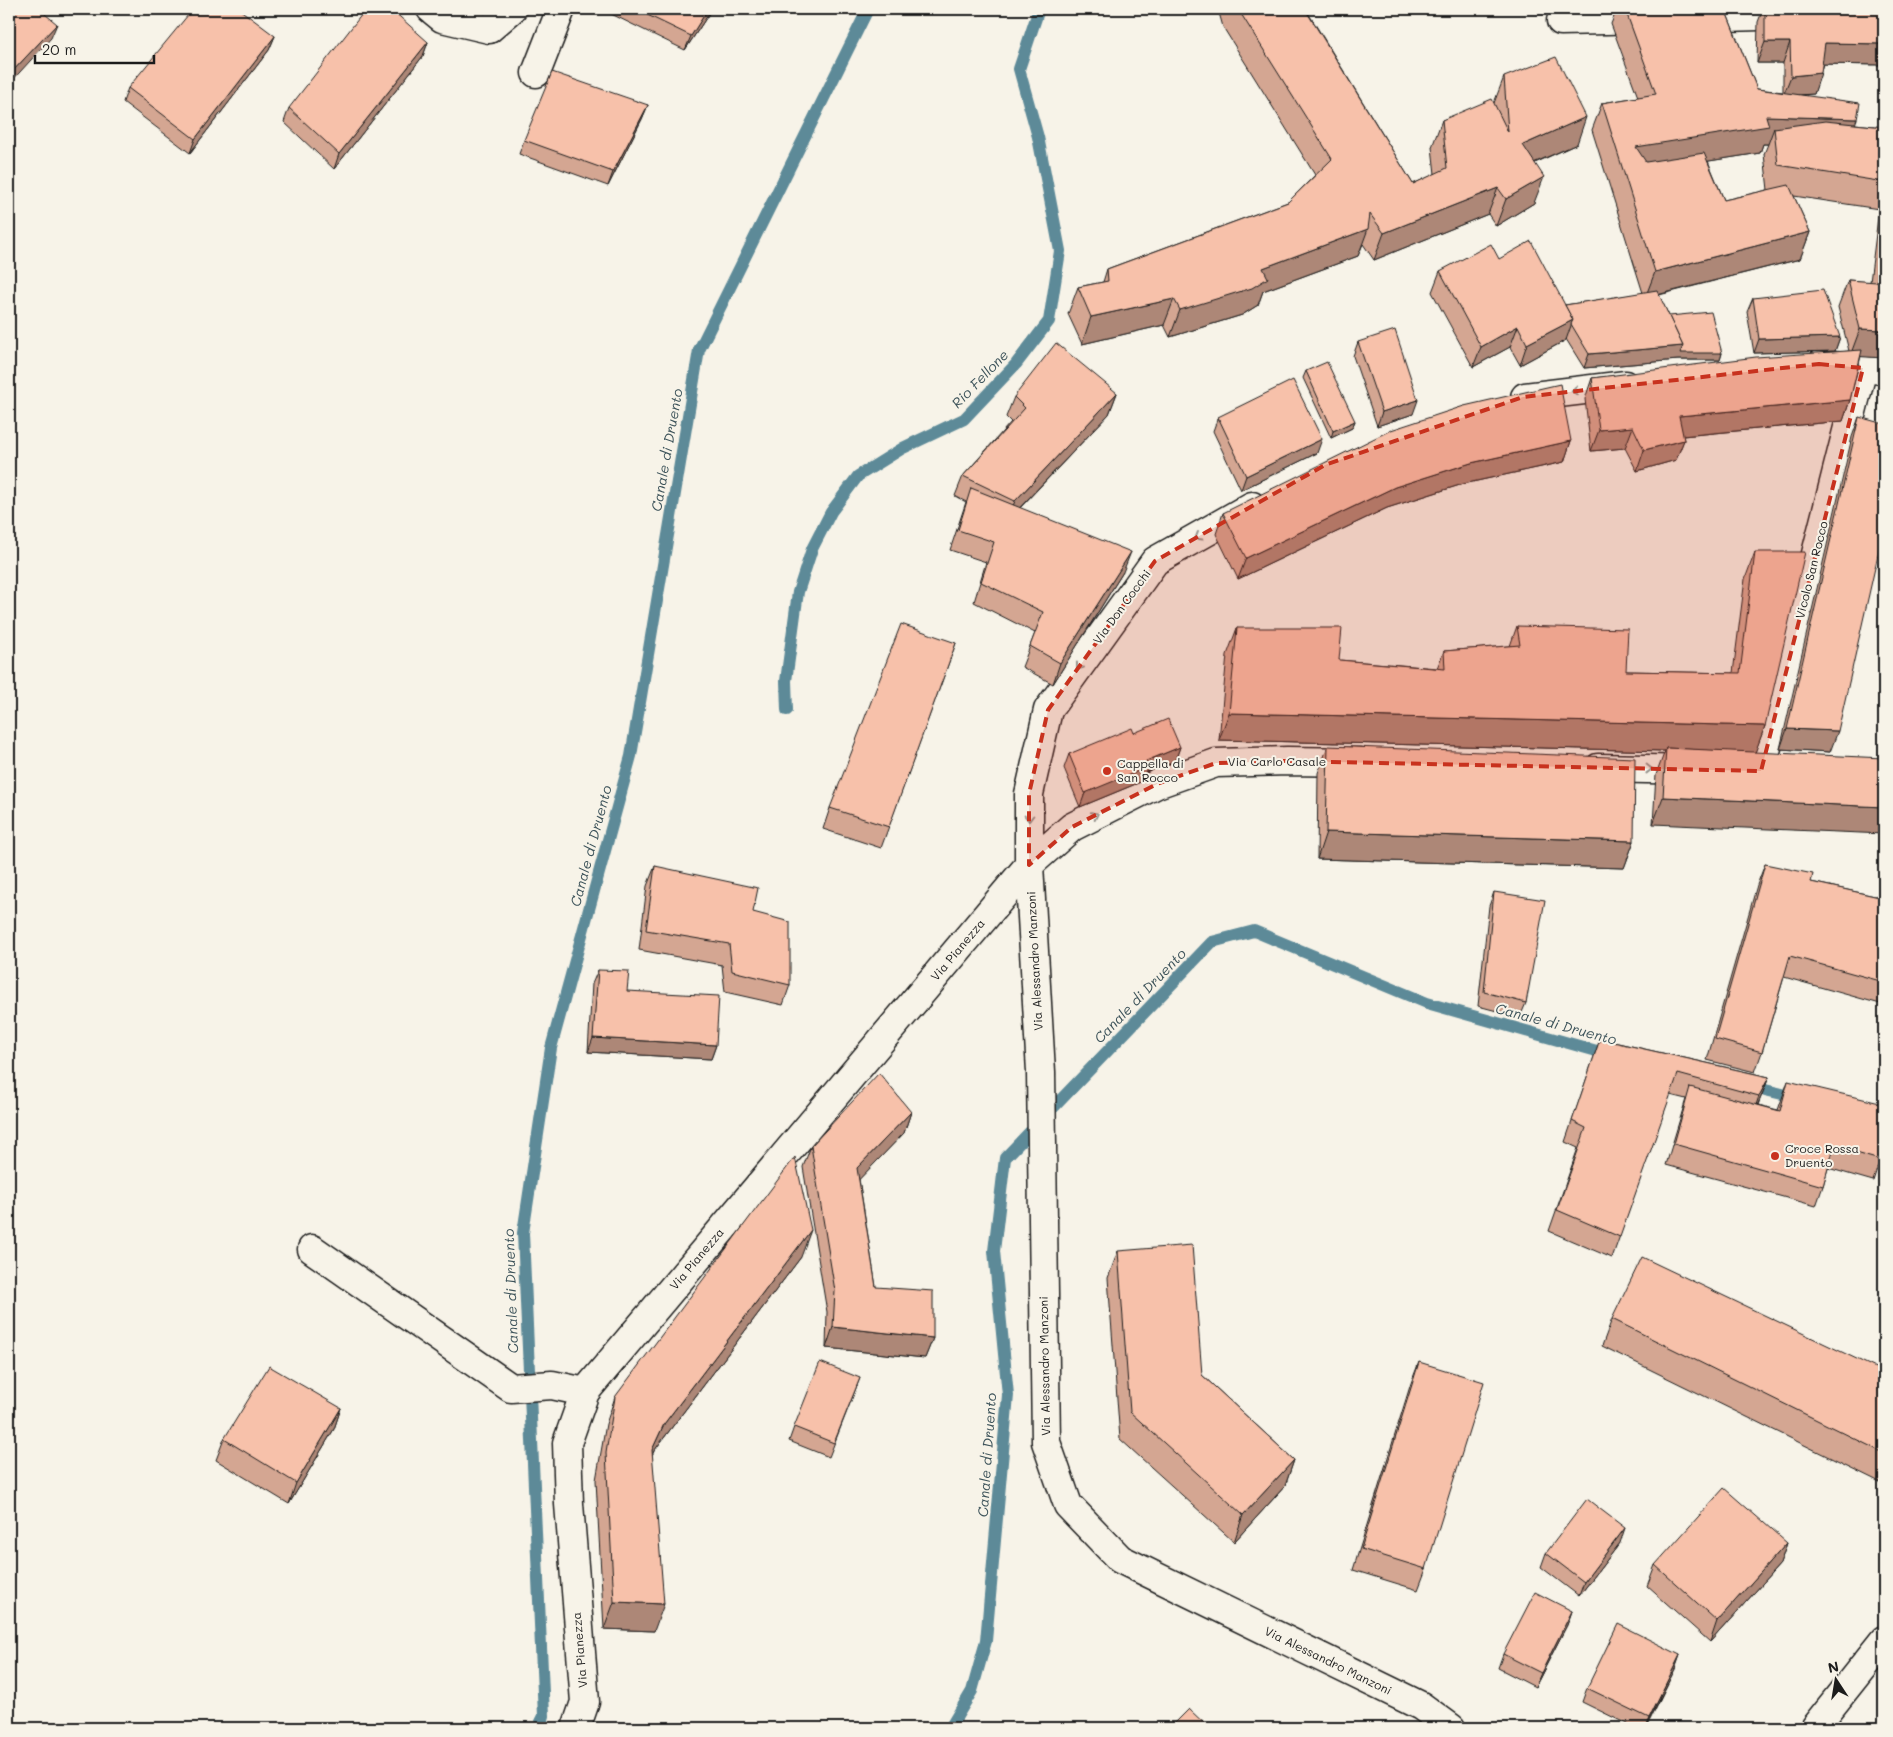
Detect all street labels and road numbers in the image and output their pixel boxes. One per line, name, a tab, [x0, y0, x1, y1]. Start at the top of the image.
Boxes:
street label: Vicolo San Rocco	[1791, 519, 1831, 620]
street label: Via Don Cocchi	[1089, 566, 1154, 647]
street label: Via Carlo Casale	[1228, 753, 1326, 769]
street label: Via Alessandro Manzoni	[1022, 891, 1046, 1031]
street label: Via Pianezza	[927, 915, 988, 984]
street label: Via Pianezza	[666, 1224, 727, 1293]
street label: Via Alessandro Manzoni	[1035, 1296, 1053, 1436]
street label: Via Pianezza	[568, 1611, 590, 1689]
street label: Via Alessandro Manzoni	[1262, 1622, 1395, 1698]

